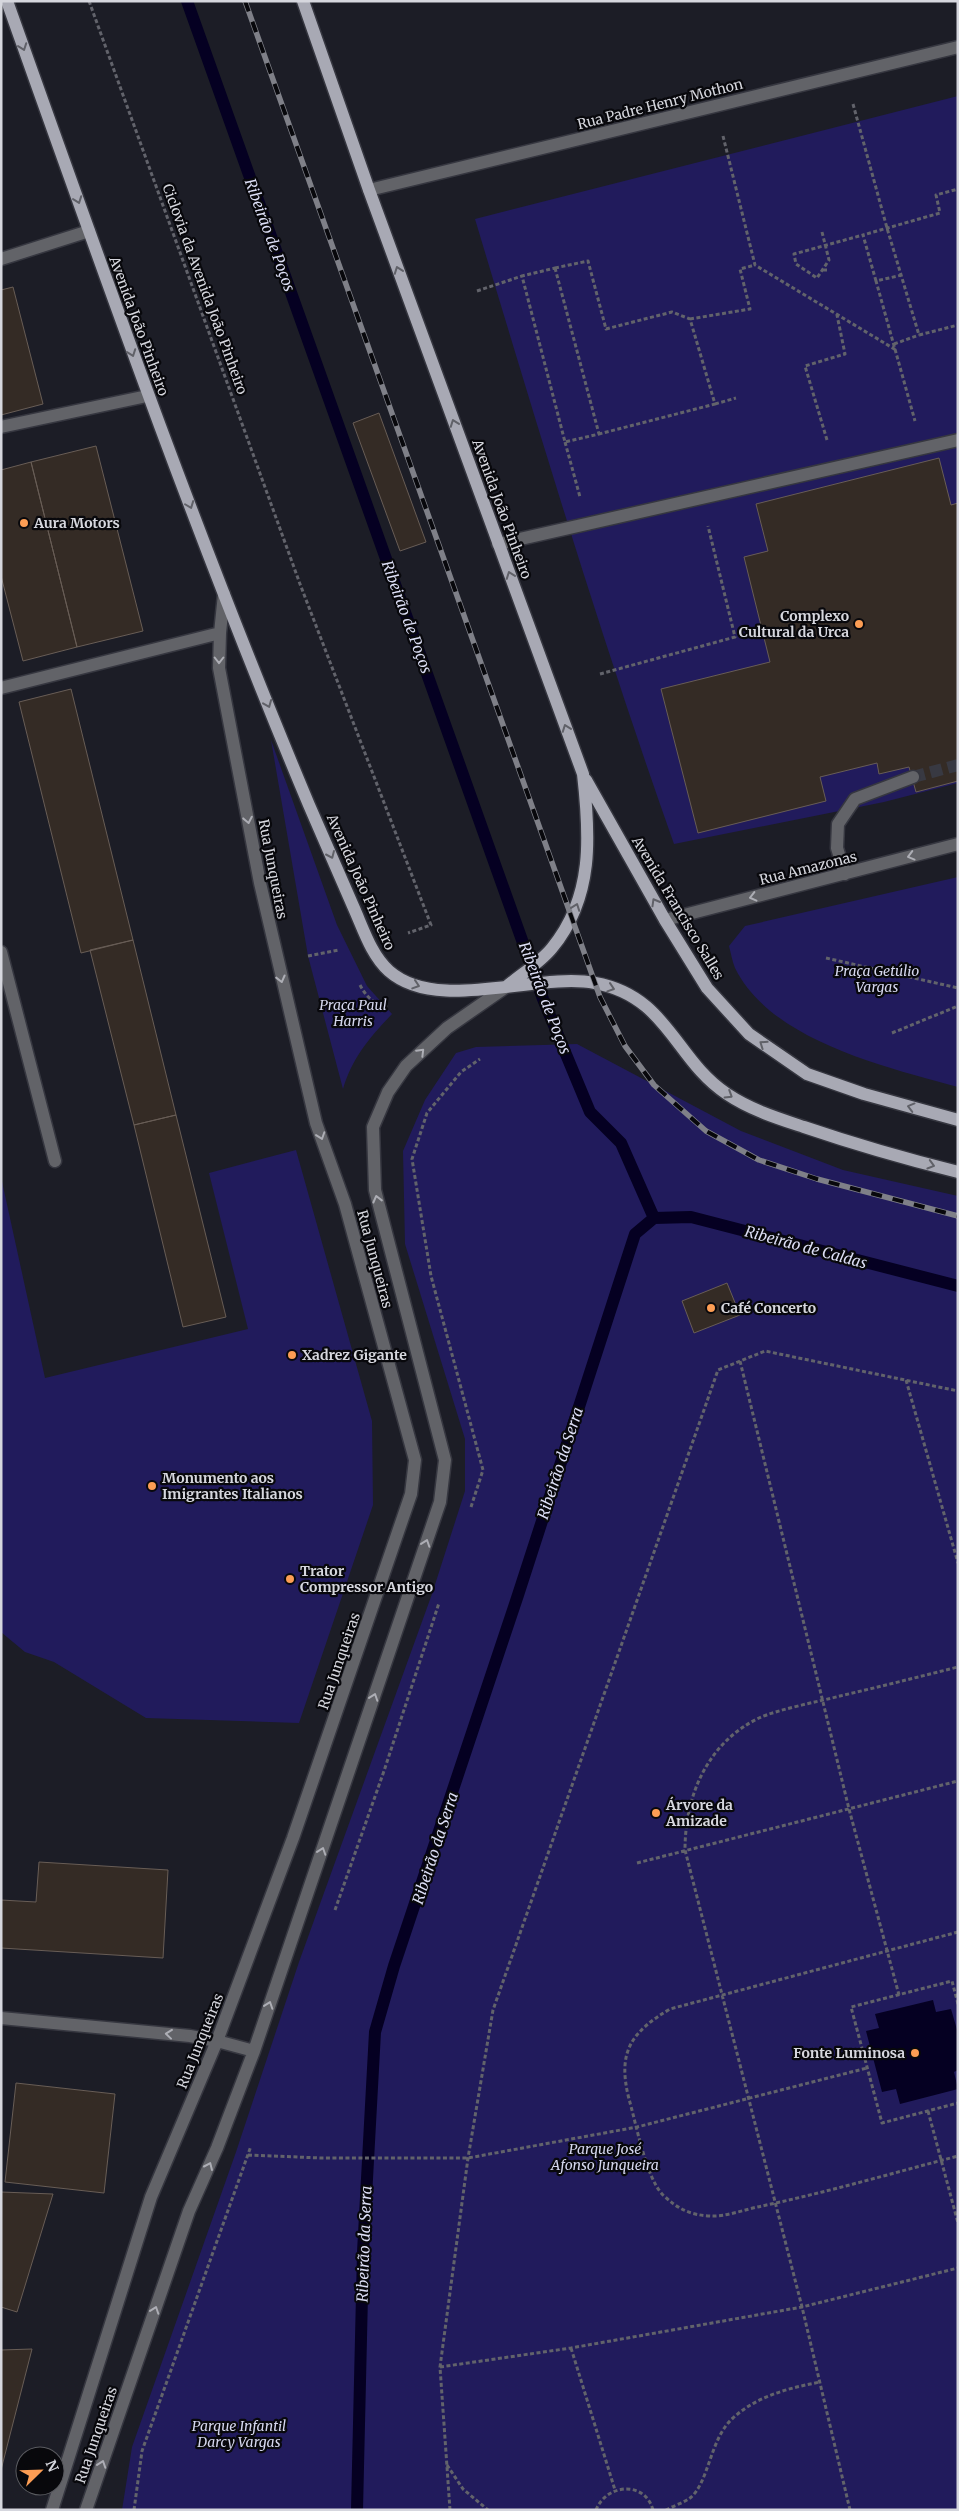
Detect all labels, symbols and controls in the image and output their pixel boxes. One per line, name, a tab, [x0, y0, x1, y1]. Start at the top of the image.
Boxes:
one-way arrow	[17, 42, 27, 51]
street label: Rua Padre Henry Mothon	[575, 75, 745, 133]
water label: Ribeirão de Poços	[241, 176, 299, 294]
street label: Ciclovia da Avenida João Pinheiro	[158, 181, 252, 397]
one-way arrow	[72, 196, 82, 204]
street label: Avenida João Pinheiro	[105, 253, 173, 398]
one-way arrow	[394, 266, 404, 275]
one-way arrow	[126, 349, 136, 357]
one-way arrow	[450, 419, 460, 428]
street label: Avenida João Pinheiro	[468, 436, 536, 581]
one-way arrow	[184, 500, 194, 509]
place label: Aura Motors	[33, 514, 120, 532]
marker: Aura Motors	[18, 517, 30, 529]
water label: Ribeirão de Poços	[378, 558, 436, 676]
one-way arrow	[506, 572, 516, 580]
place label: Complexo Cultural da Urca	[739, 607, 849, 641]
marker: Complexo Cultural da Urca	[853, 618, 865, 630]
one-way arrow	[214, 656, 224, 664]
one-way arrow	[262, 700, 272, 708]
one-way arrow	[562, 724, 572, 733]
street label: Avenida João Pinheiro	[322, 810, 399, 953]
one-way arrow	[242, 815, 253, 824]
street label: Rua Junqueiras	[255, 818, 292, 921]
street label: Avenida Francisco Salles	[627, 832, 728, 983]
street label: Rua Amazonas	[757, 847, 859, 889]
one-way arrow	[324, 850, 335, 859]
one-way arrow	[906, 850, 915, 861]
one-way arrow	[749, 891, 758, 902]
one-way arrow	[651, 898, 661, 907]
one-way arrow	[571, 903, 581, 912]
water label: Ribeirão de Poços	[515, 939, 575, 1057]
park label: Praça Getúlio Vargas	[835, 962, 919, 996]
one-way arrow	[275, 974, 286, 983]
one-way arrow	[411, 980, 420, 990]
one-way arrow	[606, 982, 614, 992]
park label: Praça Paul Harris	[319, 996, 387, 1030]
one-way arrow	[759, 1041, 769, 1050]
one-way arrow	[415, 1048, 424, 1057]
one-way arrow	[724, 1088, 733, 1098]
one-way arrow	[906, 1102, 915, 1113]
one-way arrow	[315, 1132, 325, 1140]
one-way arrow	[927, 1159, 935, 1169]
one-way arrow	[372, 1194, 383, 1203]
street label: Rua Junqueiras	[353, 1208, 397, 1310]
water label: Ribeirão de Caldas	[743, 1222, 869, 1272]
place label: Café Concerto	[721, 1299, 816, 1317]
marker: Café Concerto	[705, 1302, 717, 1314]
place label: Xadrez Gigante	[302, 1346, 407, 1364]
marker: Xadrez Gigante	[286, 1349, 298, 1361]
water label: Ribeirão da Serra	[533, 1405, 587, 1521]
place label: Monumento aos Imigrantes Italianos	[162, 1469, 303, 1503]
marker: Monumento aos Imigrantes Italianos	[146, 1480, 158, 1492]
one-way arrow	[420, 1539, 430, 1548]
place label: Trator Compressor Antigo	[300, 1562, 433, 1596]
marker: Trator Compressor Antigo	[284, 1573, 296, 1585]
street label: Rua Junqueiras	[314, 1610, 364, 1712]
one-way arrow	[368, 1693, 378, 1702]
water label: Ribeirão da Serra	[408, 1790, 462, 1906]
place label: Árvore da Amizade	[665, 1796, 733, 1830]
marker: Árvore da Amizade	[650, 1807, 662, 1819]
one-way arrow	[316, 1847, 326, 1856]
street label: Rua Junqueiras	[173, 1991, 227, 2091]
one-way arrow	[264, 2001, 274, 2009]
one-way arrow	[165, 2029, 173, 2040]
place label: Fonte Luminosa	[793, 2044, 905, 2062]
marker: Fonte Luminosa	[909, 2047, 921, 2059]
park label: Parque José Afonso Junqueira	[550, 2140, 659, 2174]
one-way arrow	[202, 2162, 213, 2171]
water label: Ribeirão da Serra	[352, 2185, 376, 2303]
one-way arrow	[149, 2306, 159, 2315]
street label: Rua Junqueiras	[71, 2384, 121, 2486]
park label: Parque Infantil Darcy Vargas	[192, 2417, 286, 2451]
north arrow	[15, 2446, 65, 2496]
text: N	[42, 2457, 62, 2475]
one-way arrow	[96, 2460, 106, 2468]

